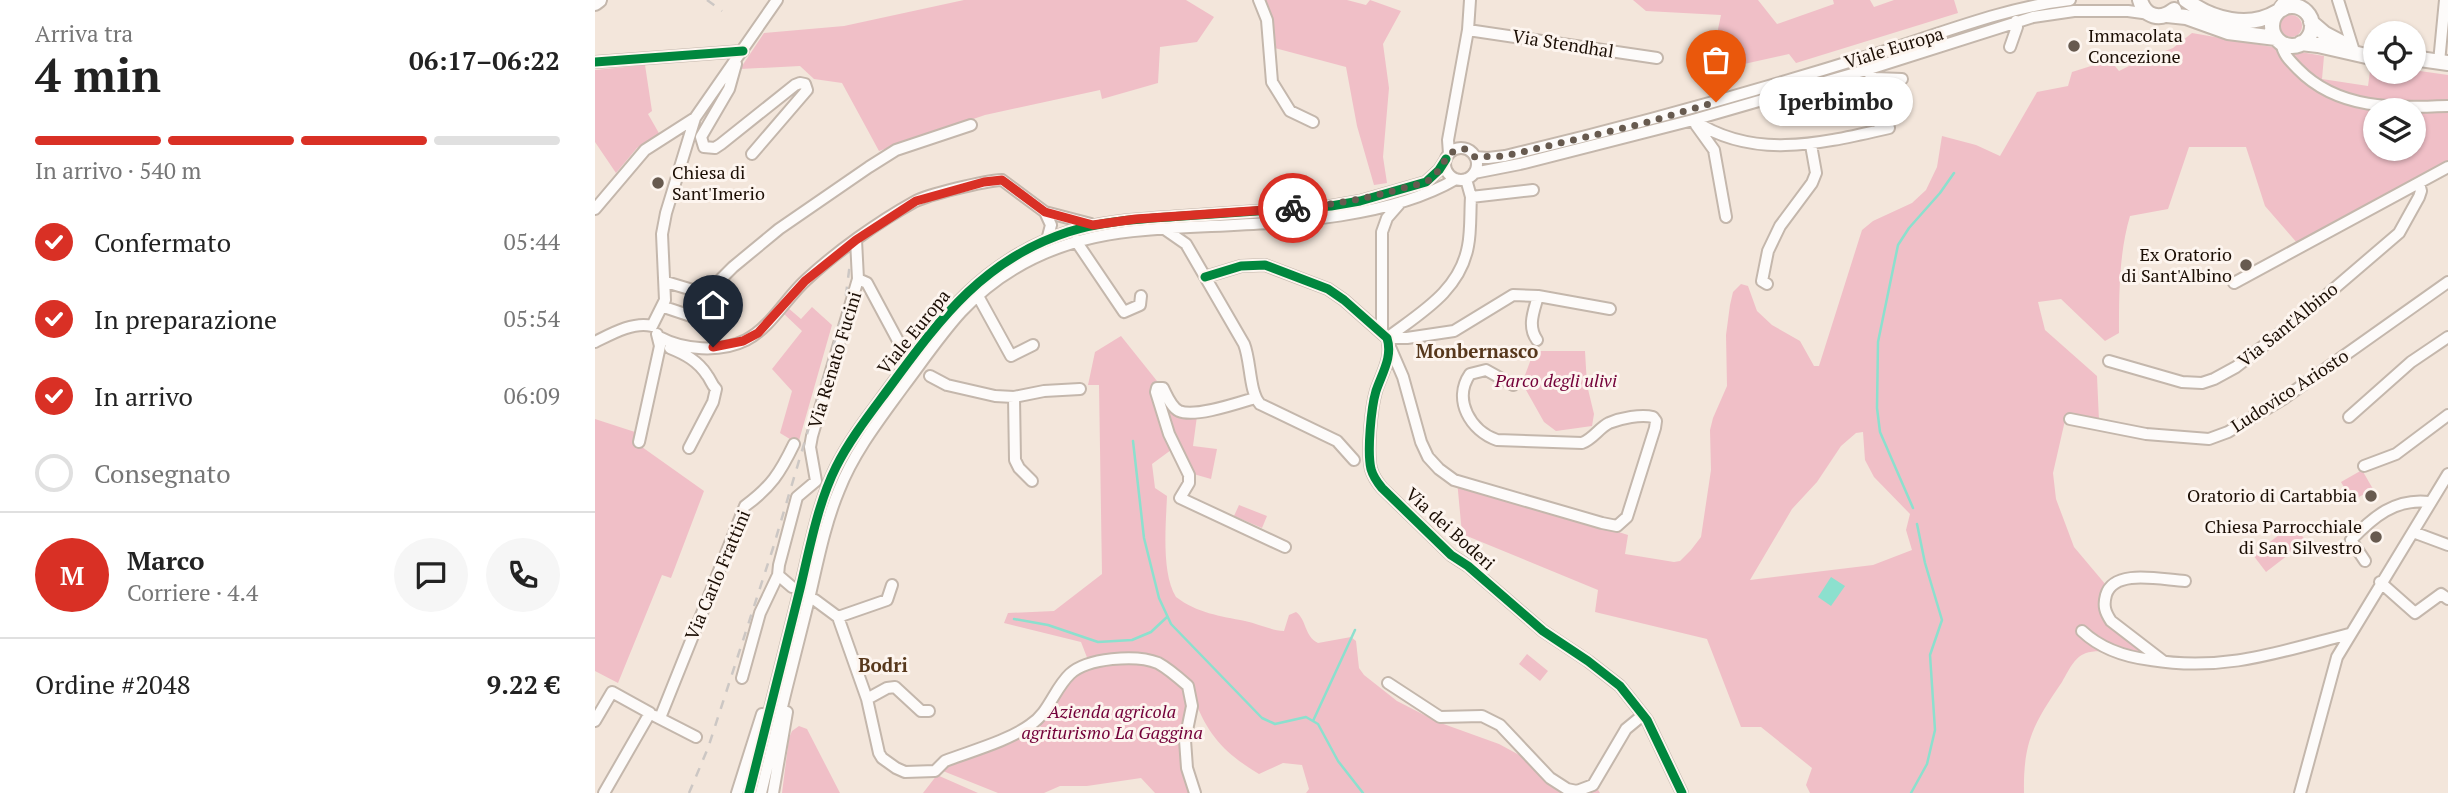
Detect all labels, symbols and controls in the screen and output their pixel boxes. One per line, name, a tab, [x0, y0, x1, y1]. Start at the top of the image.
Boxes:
text: Arriva tra	[35, 18, 133, 49]
street label: Viale Europa	[1841, 21, 1946, 74]
map controls	[2363, 21, 2426, 161]
button: locate	[2363, 21, 2426, 84]
street label: Via Stendhal	[1511, 23, 1616, 63]
place label: Immacolata Concezione	[2088, 23, 2183, 68]
pin	[1686, 30, 1746, 102]
marker: Immacolata Concezione	[2066, 38, 2082, 54]
icon: bag	[1697, 41, 1735, 79]
text: 06:17–06:22	[409, 43, 560, 77]
text: 4 min	[35, 44, 161, 105]
callout: Iperbimbo	[1758, 78, 1912, 126]
text: Iperbimbo	[1779, 86, 1893, 117]
button: layers	[2363, 98, 2426, 161]
text: In arrivo · 540 m	[35, 155, 201, 186]
place label: Chiesa di Sant'Imerio	[672, 160, 765, 205]
courier	[1258, 173, 1328, 243]
marker: Chiesa di Sant'Imerio	[650, 175, 666, 191]
icon: bike	[1274, 189, 1312, 227]
icon: check	[35, 223, 73, 261]
text: Confermato	[94, 225, 231, 259]
text: 05:44	[503, 226, 560, 257]
place label: Ex Oratorio di Sant'Albino	[2121, 242, 2232, 287]
marker: Ex Oratorio di Sant'Albino	[2238, 257, 2254, 273]
pin	[683, 275, 743, 347]
street label: Via Sant'Albino	[2232, 276, 2342, 372]
street label: Viale Europa	[872, 284, 955, 379]
icon: home	[694, 286, 732, 324]
street label: Via Renato Fucini	[802, 288, 866, 431]
icon: check	[35, 300, 73, 338]
text: In preparazione	[94, 302, 277, 336]
text: 05:54	[503, 303, 560, 334]
district label: Monbernasco	[1416, 338, 1538, 363]
street label: Ludovico Ariosto	[2226, 343, 2353, 437]
park label: Parco degli ulivi	[1494, 368, 1617, 392]
icon: check	[35, 377, 73, 415]
text: In arrivo	[94, 379, 193, 413]
text: 06:09	[503, 380, 560, 411]
text: Consegnato	[94, 456, 231, 490]
street label: Via dei Boderi	[1401, 482, 1500, 575]
place label: Oratorio di Cartabbia	[2187, 483, 2357, 507]
marker: Oratorio di Cartabbia	[2363, 488, 2379, 504]
street label: Via Carlo Frattini	[679, 506, 755, 643]
place label: Chiesa Parrocchiale di San Silvestro	[2205, 514, 2362, 559]
marker: Chiesa Parrocchiale di San Silvestro	[2368, 529, 2384, 545]
button: chat	[394, 538, 468, 612]
button: phone	[486, 538, 560, 612]
text: Marco	[127, 543, 205, 577]
text: M	[60, 558, 84, 592]
text: Corriere · 4.4	[127, 577, 258, 608]
district label: Bodri	[858, 652, 908, 677]
text: Ordine #2048	[35, 667, 191, 701]
text: 9.22 €	[487, 667, 560, 701]
park label: Azienda agricola agriturismo La Gaggina	[1021, 699, 1203, 744]

